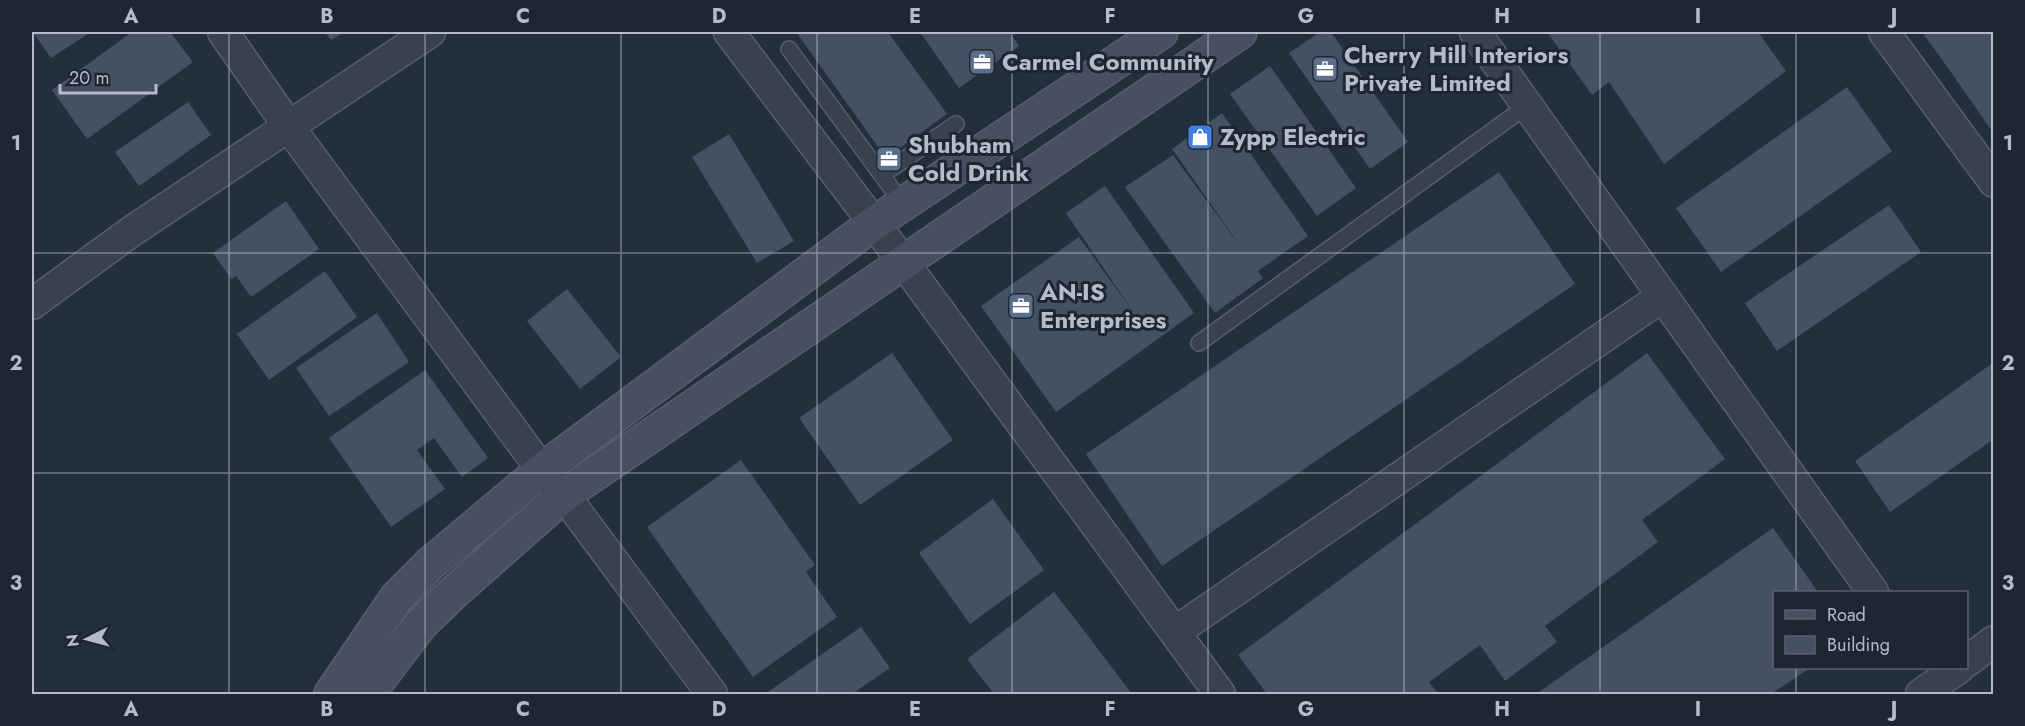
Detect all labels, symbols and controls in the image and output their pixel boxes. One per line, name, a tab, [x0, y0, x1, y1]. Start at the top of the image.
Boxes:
text: A	[123, 2, 139, 31]
text: B	[320, 2, 334, 31]
text: C	[516, 2, 530, 31]
text: D	[712, 2, 726, 31]
text: E	[909, 2, 921, 31]
text: F	[1104, 2, 1116, 31]
text: G	[1298, 2, 1314, 31]
text: H	[1494, 2, 1510, 31]
text: I	[1695, 2, 1701, 31]
text: J	[1887, 2, 1897, 31]
place label: Cherry Hill Interiors Private Limited	[1344, 37, 1568, 100]
place label: Carmel Community	[1002, 44, 1214, 79]
office icon: Carmel Community	[967, 47, 997, 77]
office icon: Cherry Hill Interiors Private Limited	[1310, 54, 1340, 84]
scale bar	[60, 57, 156, 95]
text: 20 m	[69, 65, 109, 91]
place label: Zypp Electric	[1220, 119, 1366, 154]
shop icon: Zypp Electric	[1185, 122, 1215, 152]
place label: Shubham Cold Drink	[908, 127, 1029, 190]
text: 1	[11, 129, 21, 158]
text: 1	[2003, 129, 2013, 158]
office icon: Shubham Cold Drink	[874, 144, 904, 174]
place label: AN-IS Enterprises	[1039, 274, 1167, 337]
office icon: AN-IS Enterprises	[1006, 291, 1036, 321]
text: 2	[9, 349, 23, 378]
text: 2	[2001, 349, 2015, 378]
text: 3	[10, 569, 22, 598]
text: 3	[2002, 569, 2014, 598]
legend	[1773, 591, 1968, 669]
text: Road	[1827, 602, 1866, 628]
north arrow	[57, 609, 117, 669]
text: Building	[1827, 632, 1890, 658]
text: N	[60, 633, 85, 648]
text: A	[123, 695, 139, 724]
text: B	[320, 695, 334, 724]
text: C	[516, 695, 530, 724]
text: D	[712, 695, 726, 724]
text: E	[909, 695, 921, 724]
text: F	[1104, 695, 1116, 724]
text: G	[1298, 695, 1314, 724]
text: H	[1494, 695, 1510, 724]
text: I	[1695, 695, 1701, 724]
text: J	[1887, 695, 1897, 724]

